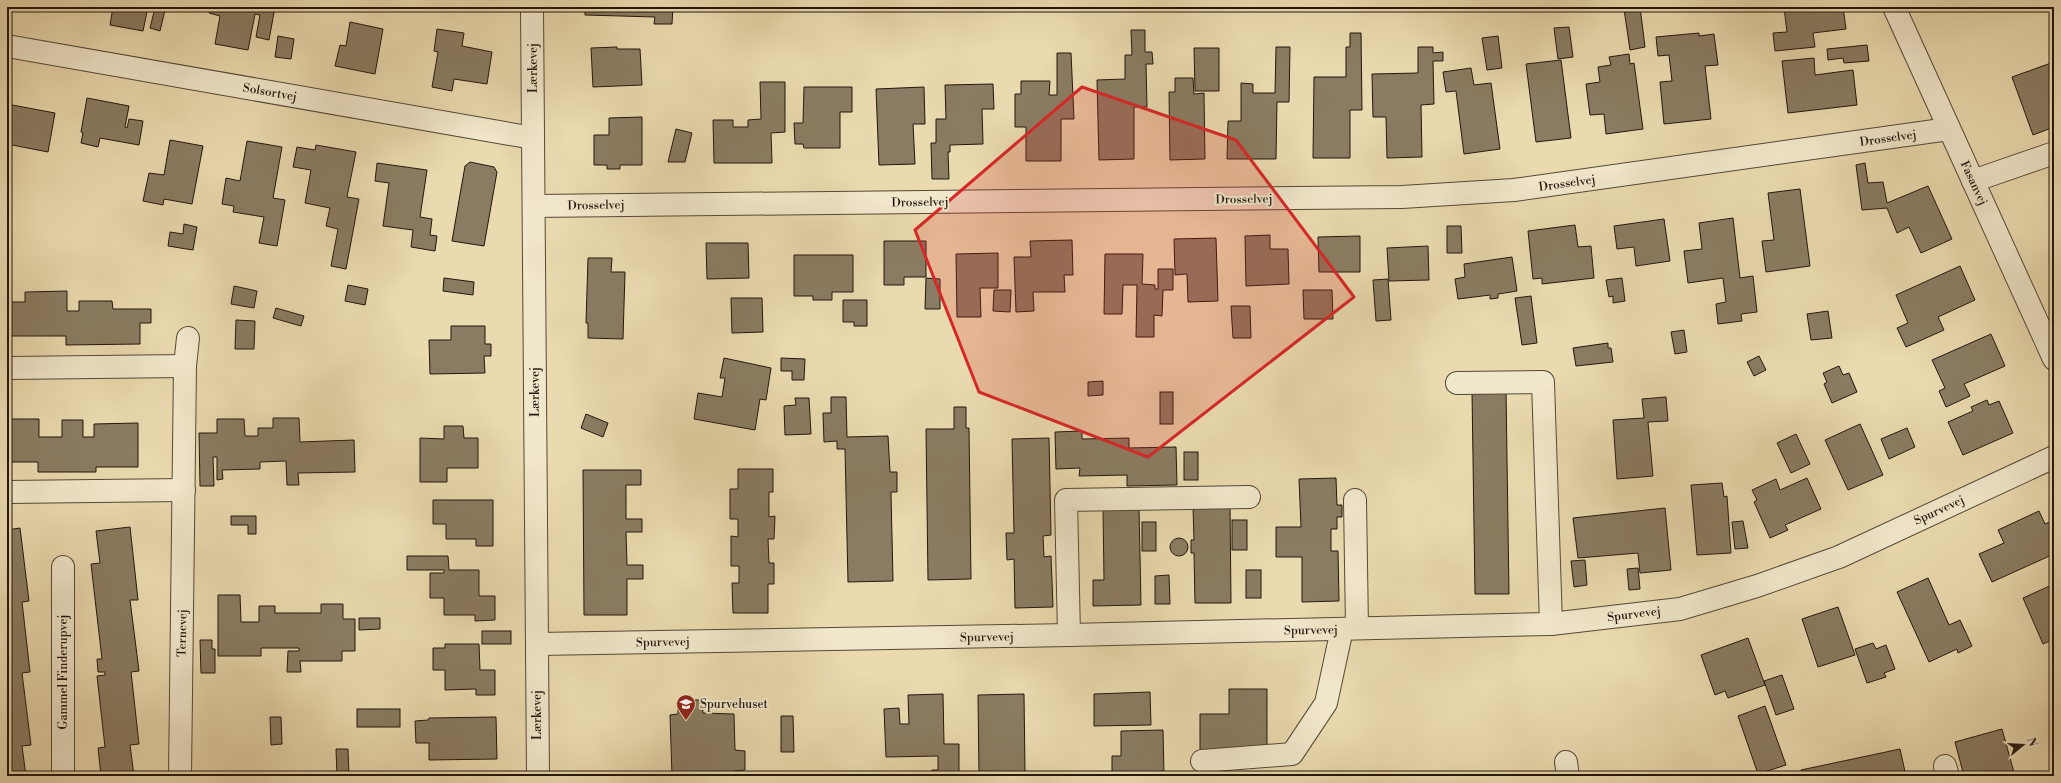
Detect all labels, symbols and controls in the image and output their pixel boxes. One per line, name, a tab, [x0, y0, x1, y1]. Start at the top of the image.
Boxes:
street label: Lærkevej	[526, 43, 541, 93]
street label: Solsortvej	[242, 80, 298, 105]
street label: Drosselvej	[1859, 127, 1917, 150]
street label: Fasanvej	[1957, 159, 1990, 208]
street label: Drosselvej	[1538, 172, 1596, 195]
street label: Drosselvej	[1215, 192, 1273, 207]
street label: Drosselvej	[891, 195, 949, 210]
street label: Drosselvej	[567, 198, 625, 213]
street label: Lærkevej	[528, 367, 543, 417]
street label: Spurvevej	[1912, 492, 1967, 529]
street label: Spurvevej	[1606, 604, 1662, 625]
street label: Ternevej	[175, 609, 190, 657]
street label: Gammel Finderupvej	[56, 615, 71, 729]
street label: Spurvevej	[1284, 623, 1338, 638]
street label: Spurvevej	[960, 630, 1014, 645]
street label: Spurvevej	[636, 635, 690, 650]
street label: Lærkevej	[530, 690, 545, 740]
school or university icon: Spurvehuset	[675, 693, 697, 721]
place label: Spurvehuset	[700, 697, 768, 712]
north arrow	[2003, 725, 2043, 765]
text: N	[2024, 736, 2040, 749]

